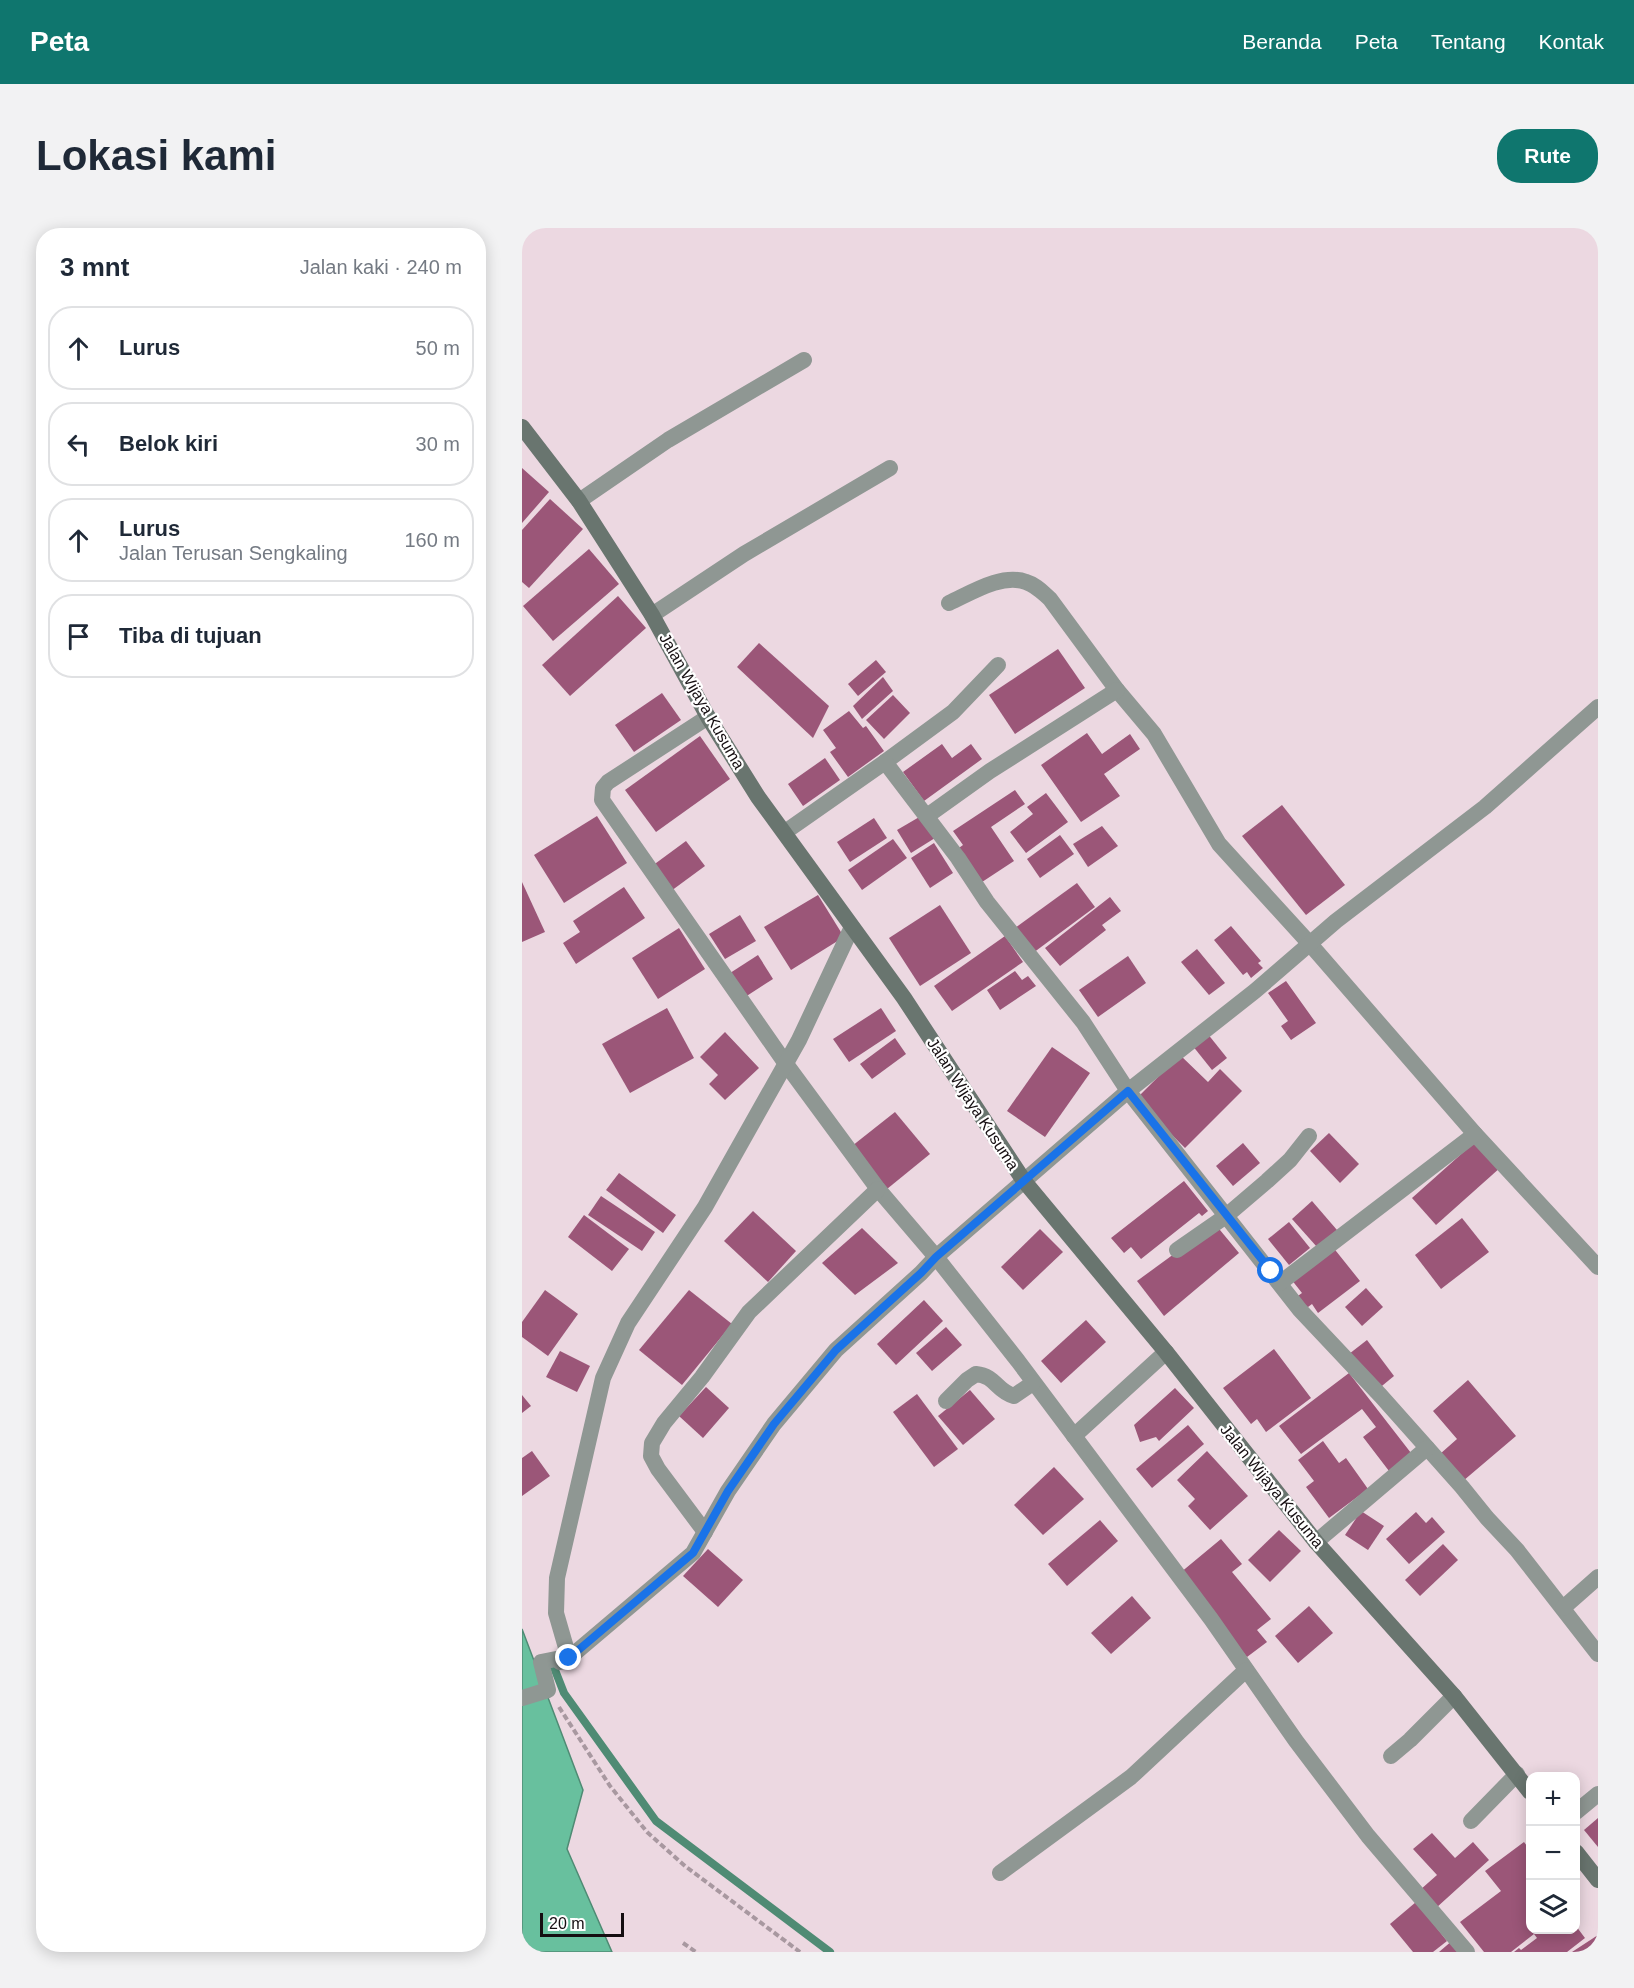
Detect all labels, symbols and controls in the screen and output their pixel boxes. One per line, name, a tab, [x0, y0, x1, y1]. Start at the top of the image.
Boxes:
text: Peta	[30, 26, 89, 57]
text: Beranda	[1242, 30, 1322, 53]
text: Peta	[1355, 30, 1398, 53]
text: Tentang	[1431, 30, 1506, 53]
text: Kontak	[1539, 30, 1604, 53]
button: Rute	[1497, 129, 1598, 183]
text: Lokasi kami	[36, 132, 276, 179]
text: 3 mnt	[60, 252, 129, 282]
text: Jalan kaki · 240 m	[300, 256, 462, 278]
icon: ahead	[62, 332, 95, 365]
text: Lurus	[119, 335, 180, 360]
text: 50 m	[416, 337, 460, 359]
icon: left	[62, 428, 95, 461]
text: Belok kiri	[119, 431, 218, 456]
text: 30 m	[416, 433, 460, 455]
text: Lurus	[119, 516, 180, 541]
icon: ahead	[62, 524, 95, 557]
text: 160 m	[404, 529, 460, 551]
text: Jalan Terusan Sengkaling	[119, 542, 348, 564]
icon: arrive	[62, 620, 95, 653]
text: Tiba di tujuan	[119, 623, 262, 648]
street label: Jalan Wijaya Kusuma	[656, 630, 748, 772]
street label: Jalan Wijaya Kusuma	[924, 1035, 1022, 1173]
route start	[1257, 1257, 1283, 1283]
street label: Jalan Wijaya Kusuma	[1217, 1421, 1327, 1551]
route end	[555, 1644, 581, 1670]
map controls	[1526, 1772, 1580, 1934]
button: +	[1526, 1772, 1580, 1826]
button: −	[1526, 1826, 1580, 1880]
button: layers	[1526, 1880, 1580, 1934]
scale bar	[540, 1910, 624, 1938]
text: 20 m	[549, 1915, 585, 1932]

